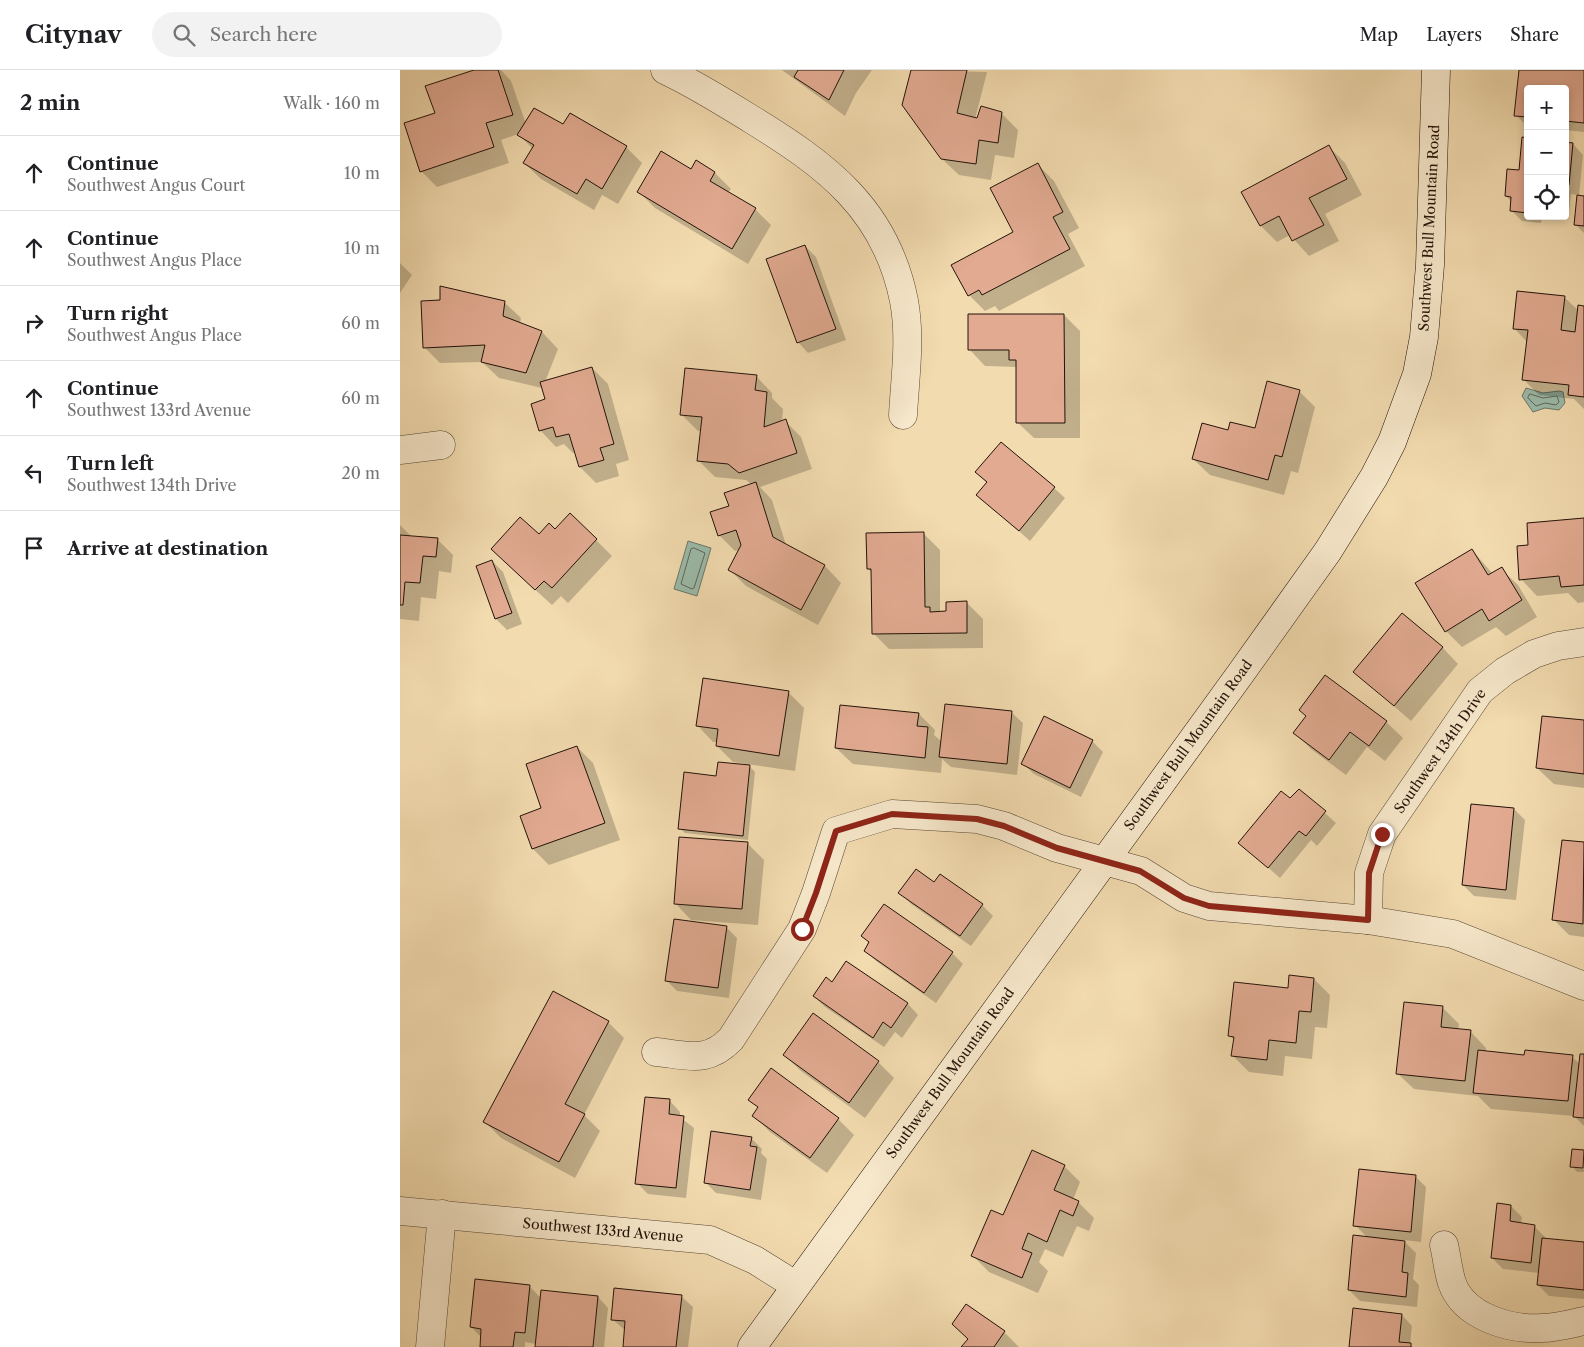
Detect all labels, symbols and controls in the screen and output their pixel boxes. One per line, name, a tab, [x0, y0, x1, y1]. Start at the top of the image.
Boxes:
search box	[152, 12, 502, 57]
text: Citynav	[25, 20, 122, 49]
icon: search	[170, 21, 198, 49]
text: Search here	[210, 23, 317, 46]
text: Map	[1360, 24, 1398, 46]
text: Layers	[1426, 24, 1482, 46]
text: Share	[1510, 24, 1559, 46]
map controls	[1524, 85, 1569, 220]
button: +	[1524, 85, 1569, 130]
text: 2 min	[20, 90, 80, 115]
text: Walk · 160 m	[283, 93, 380, 113]
street label: Southwest Bull Mountain Road	[1415, 124, 1443, 332]
button: −	[1524, 130, 1569, 175]
text: Continue	[67, 152, 159, 175]
icon: ahead	[20, 159, 48, 187]
text: 10 m	[344, 163, 380, 183]
text: Southwest Angus Court	[67, 175, 245, 195]
button: locate	[1524, 175, 1569, 220]
text: Continue	[67, 227, 159, 250]
icon: ahead	[20, 234, 48, 262]
text: 10 m	[344, 238, 380, 258]
text: Southwest Angus Place	[67, 250, 242, 270]
text: Turn right	[67, 302, 168, 325]
icon: right	[20, 309, 48, 337]
text: 60 m	[341, 313, 380, 333]
text: Southwest Angus Place	[67, 325, 242, 345]
text: Continue	[67, 377, 159, 400]
icon: ahead	[20, 384, 48, 412]
text: 60 m	[341, 388, 380, 408]
text: Southwest 133rd Avenue	[67, 400, 251, 420]
text: Turn left	[67, 452, 154, 475]
icon: left	[20, 459, 48, 487]
text: 20 m	[341, 463, 380, 483]
text: Southwest 134th Drive	[67, 475, 236, 495]
icon: arrive	[20, 534, 48, 562]
text: Arrive at destination	[67, 537, 268, 560]
street label: Southwest Bull Mountain Road	[1120, 656, 1256, 834]
street label: Southwest 134th Drive	[1390, 685, 1490, 817]
route end	[1371, 823, 1394, 846]
route start	[791, 918, 814, 941]
street label: Southwest Bull Mountain Road	[882, 984, 1018, 1162]
street label: Southwest 133rd Avenue	[522, 1214, 684, 1246]

